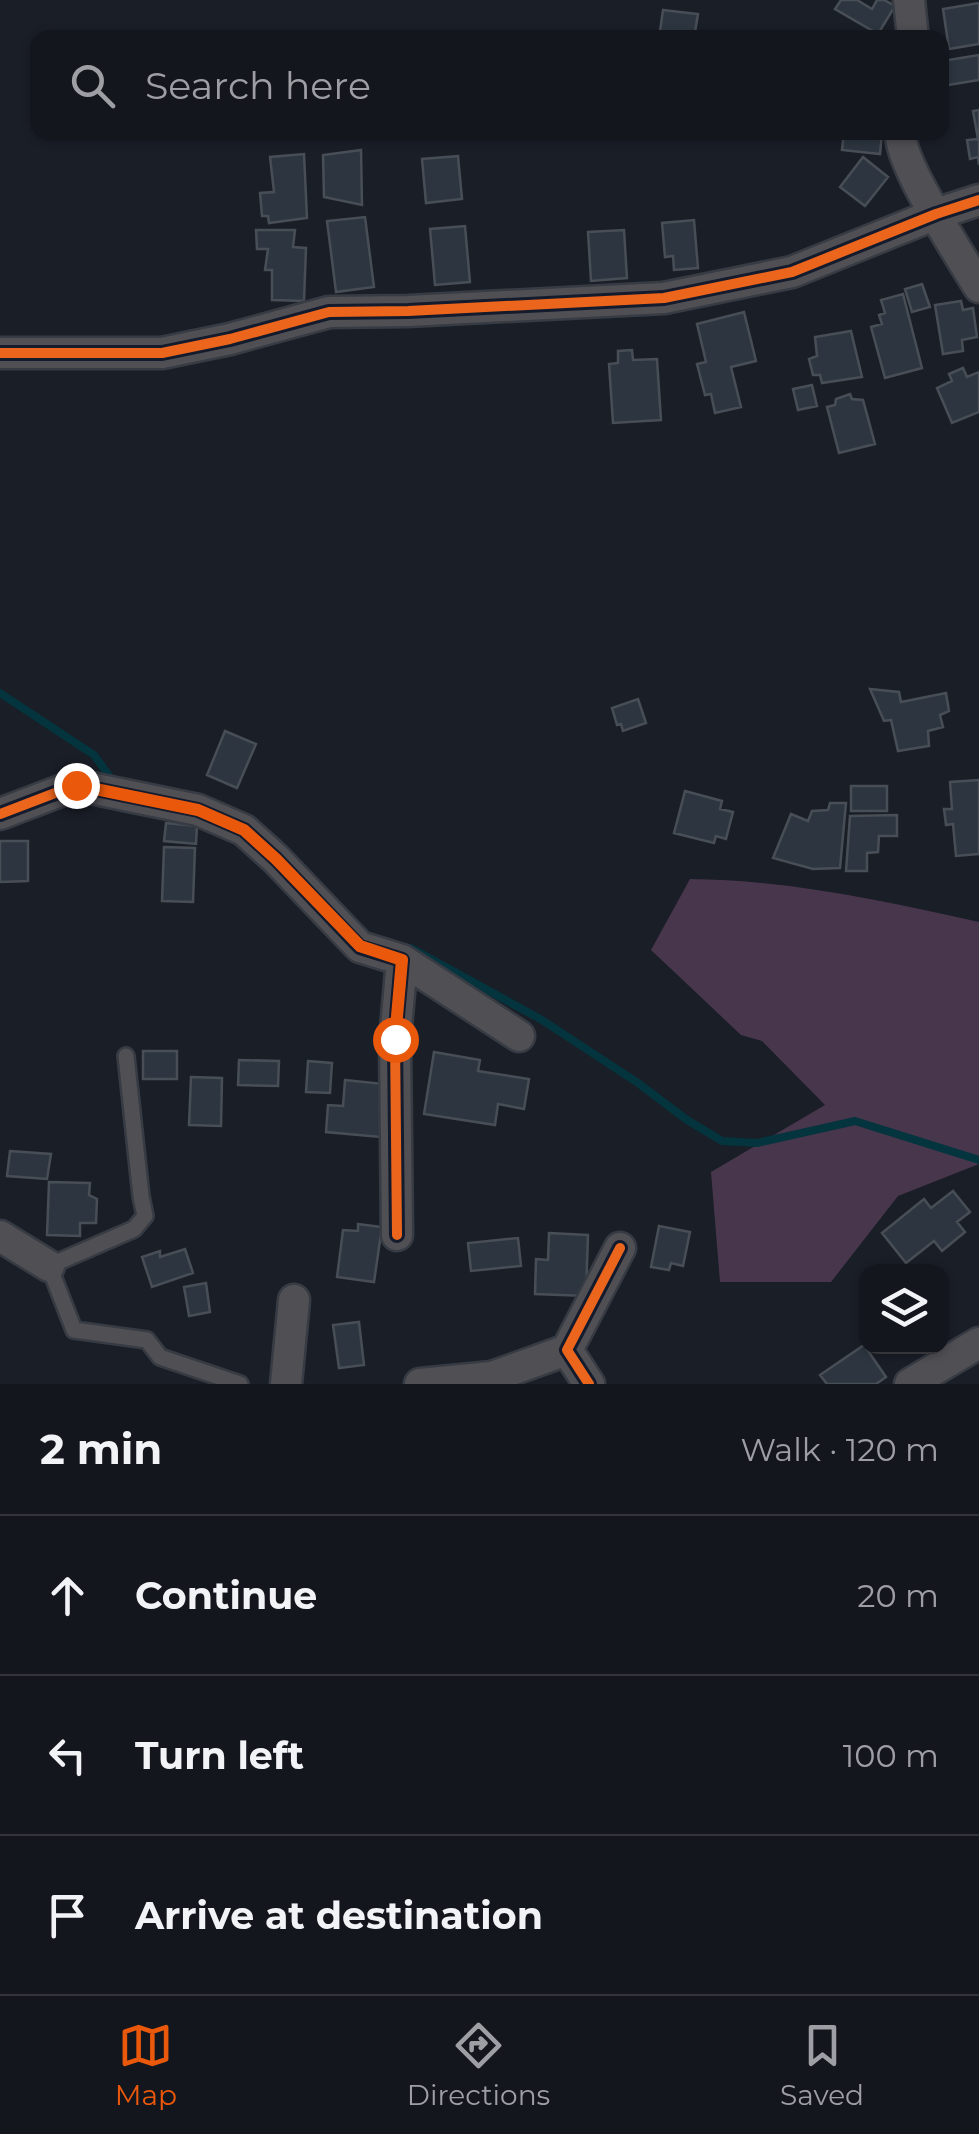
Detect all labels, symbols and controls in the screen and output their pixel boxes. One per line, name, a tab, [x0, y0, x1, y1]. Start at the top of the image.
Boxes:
search box	[30, 30, 949, 140]
icon: search	[65, 58, 120, 113]
text: Search here	[145, 62, 371, 109]
route end	[54, 763, 100, 809]
route start	[373, 1017, 419, 1063]
map controls	[859, 1264, 949, 1354]
button: layers	[859, 1264, 949, 1354]
text: 2 min	[40, 1423, 162, 1475]
text: Walk · 120 m	[741, 1430, 939, 1469]
icon: ahead	[40, 1568, 95, 1623]
text: Continue	[135, 1572, 317, 1619]
text: 20 m	[857, 1576, 939, 1615]
icon: left	[40, 1728, 95, 1783]
text: Turn left	[135, 1732, 304, 1779]
text: 100 m	[843, 1736, 939, 1775]
icon: arrive	[40, 1888, 95, 1943]
text: Arrive at destination	[135, 1892, 543, 1939]
tab: Map	[115, 2018, 177, 2112]
tab: Directions	[407, 2018, 550, 2112]
tab: Saved	[780, 2018, 864, 2112]

